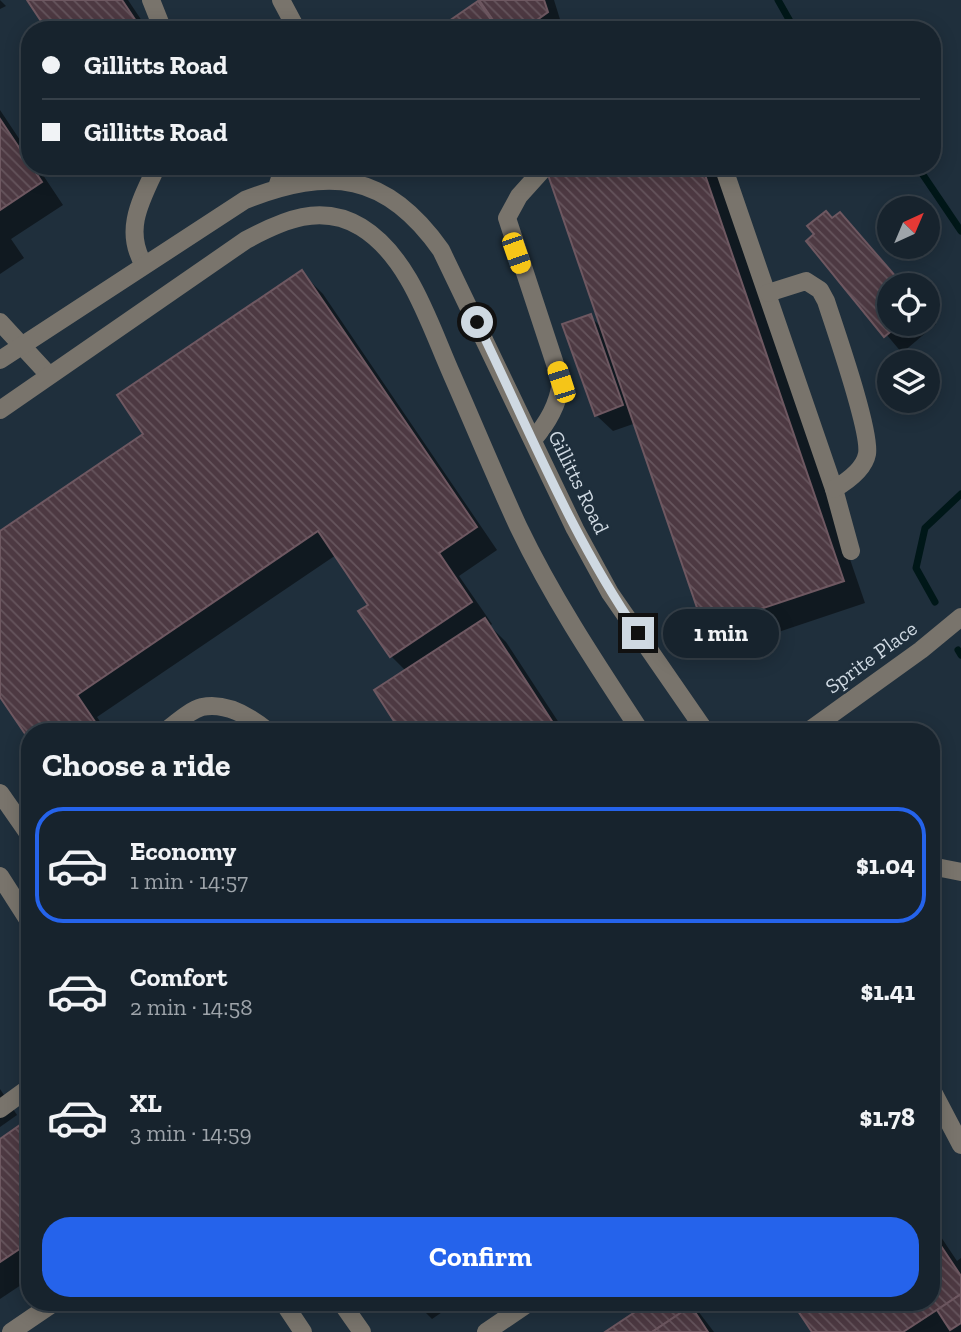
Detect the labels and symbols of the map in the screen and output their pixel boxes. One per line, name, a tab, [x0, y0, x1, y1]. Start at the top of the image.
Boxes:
north arrow	[877, 196, 940, 259]
car	[500, 230, 533, 276]
route start	[461, 306, 493, 338]
car	[545, 359, 578, 405]
street label: Gillitts Road	[543, 426, 615, 538]
callout: 1 min	[662, 608, 778, 658]
street label: Sprite Place	[820, 615, 922, 699]
route end	[622, 617, 654, 649]

